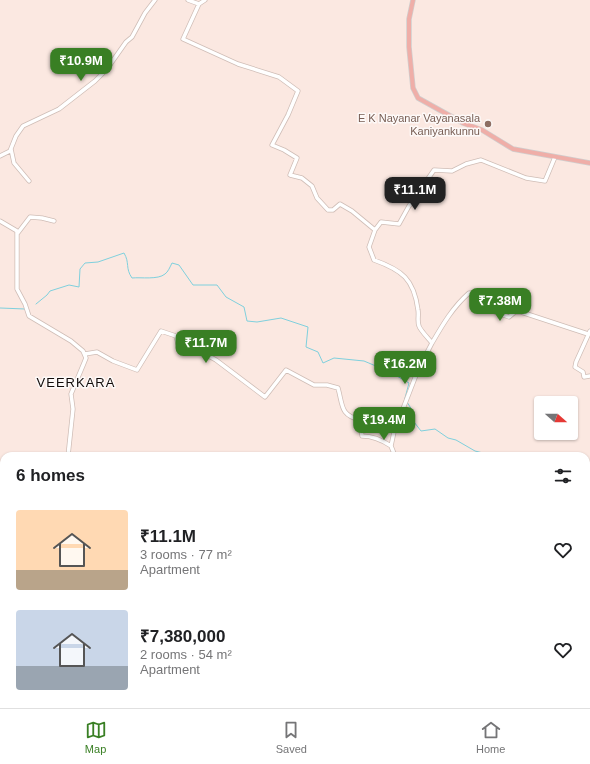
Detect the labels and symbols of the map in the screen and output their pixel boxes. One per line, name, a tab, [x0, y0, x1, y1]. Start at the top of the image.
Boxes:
pin: ₹10.9M	[48, 48, 114, 82]
place label: E K Nayanar Vayanasala Kaniyankunnu	[358, 112, 481, 137]
marker: E K Nayanar Vayanasala Kaniyankunnu	[483, 119, 493, 129]
pin: ₹11.1M	[382, 177, 448, 211]
pin: ₹7.38M	[467, 288, 533, 322]
pin: ₹11.7M	[173, 330, 239, 364]
pin: ₹16.2M	[372, 351, 438, 385]
district label: VEERKARA	[37, 375, 115, 390]
north arrow	[534, 396, 578, 440]
pin: ₹19.4M	[351, 407, 417, 441]

